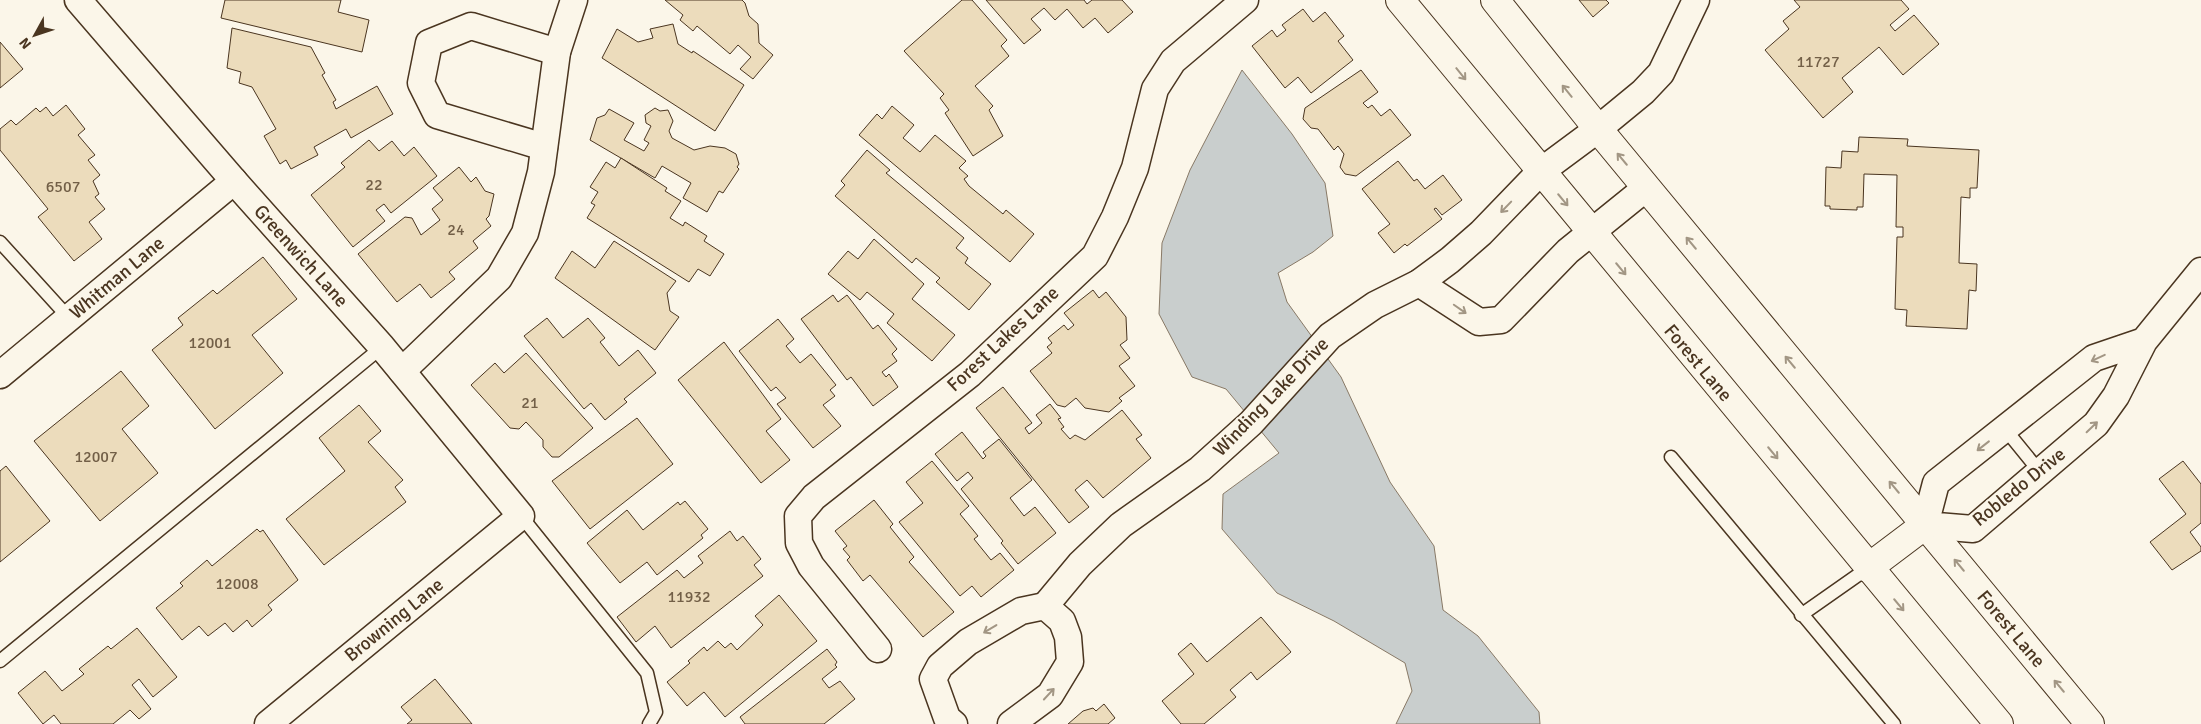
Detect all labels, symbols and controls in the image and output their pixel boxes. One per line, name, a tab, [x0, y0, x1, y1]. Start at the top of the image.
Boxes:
north arrow	[10, 10, 60, 60]
text: N	[16, 34, 35, 52]
house number: 11727	[1796, 52, 1840, 72]
one-way arrow	[1455, 67, 1466, 80]
one-way arrow	[1562, 85, 1573, 98]
one-way arrow	[1616, 152, 1627, 165]
house number: 22	[365, 175, 383, 195]
house number: 6507	[46, 177, 80, 197]
one-way arrow	[1558, 193, 1569, 206]
street label: Greenwich Lane	[249, 200, 353, 312]
one-way arrow	[1500, 201, 1513, 213]
house number: 24	[447, 220, 465, 240]
street label: Whitman Lane	[65, 231, 169, 325]
one-way arrow	[1686, 236, 1697, 249]
one-way arrow	[1616, 263, 1627, 276]
street label: Forest Lakes Lane	[942, 281, 1064, 397]
one-way arrow	[1453, 304, 1467, 314]
street label: Forest Lane	[1659, 319, 1737, 407]
house number: 12001	[188, 333, 232, 353]
street label: Winding Lake Drive	[1208, 333, 1334, 461]
one-way arrow	[2091, 353, 2106, 363]
one-way arrow	[1785, 356, 1796, 369]
house number: 21	[521, 393, 539, 413]
one-way arrow	[2086, 421, 2099, 433]
one-way arrow	[1977, 441, 1990, 452]
street label: Robledo Drive	[1968, 442, 2070, 532]
one-way arrow	[1768, 446, 1779, 459]
house number: 12007	[74, 447, 118, 467]
one-way arrow	[1888, 481, 1899, 494]
one-way arrow	[1953, 559, 1964, 572]
street label: Browning Lane	[340, 573, 448, 667]
house number: 12008	[215, 574, 259, 594]
street label: Forest Lane	[1972, 585, 2050, 673]
house number: 11932	[667, 587, 711, 607]
one-way arrow	[1894, 598, 1905, 611]
one-way arrow	[984, 624, 998, 634]
one-way arrow	[2053, 680, 2065, 693]
one-way arrow	[1043, 687, 1055, 700]

